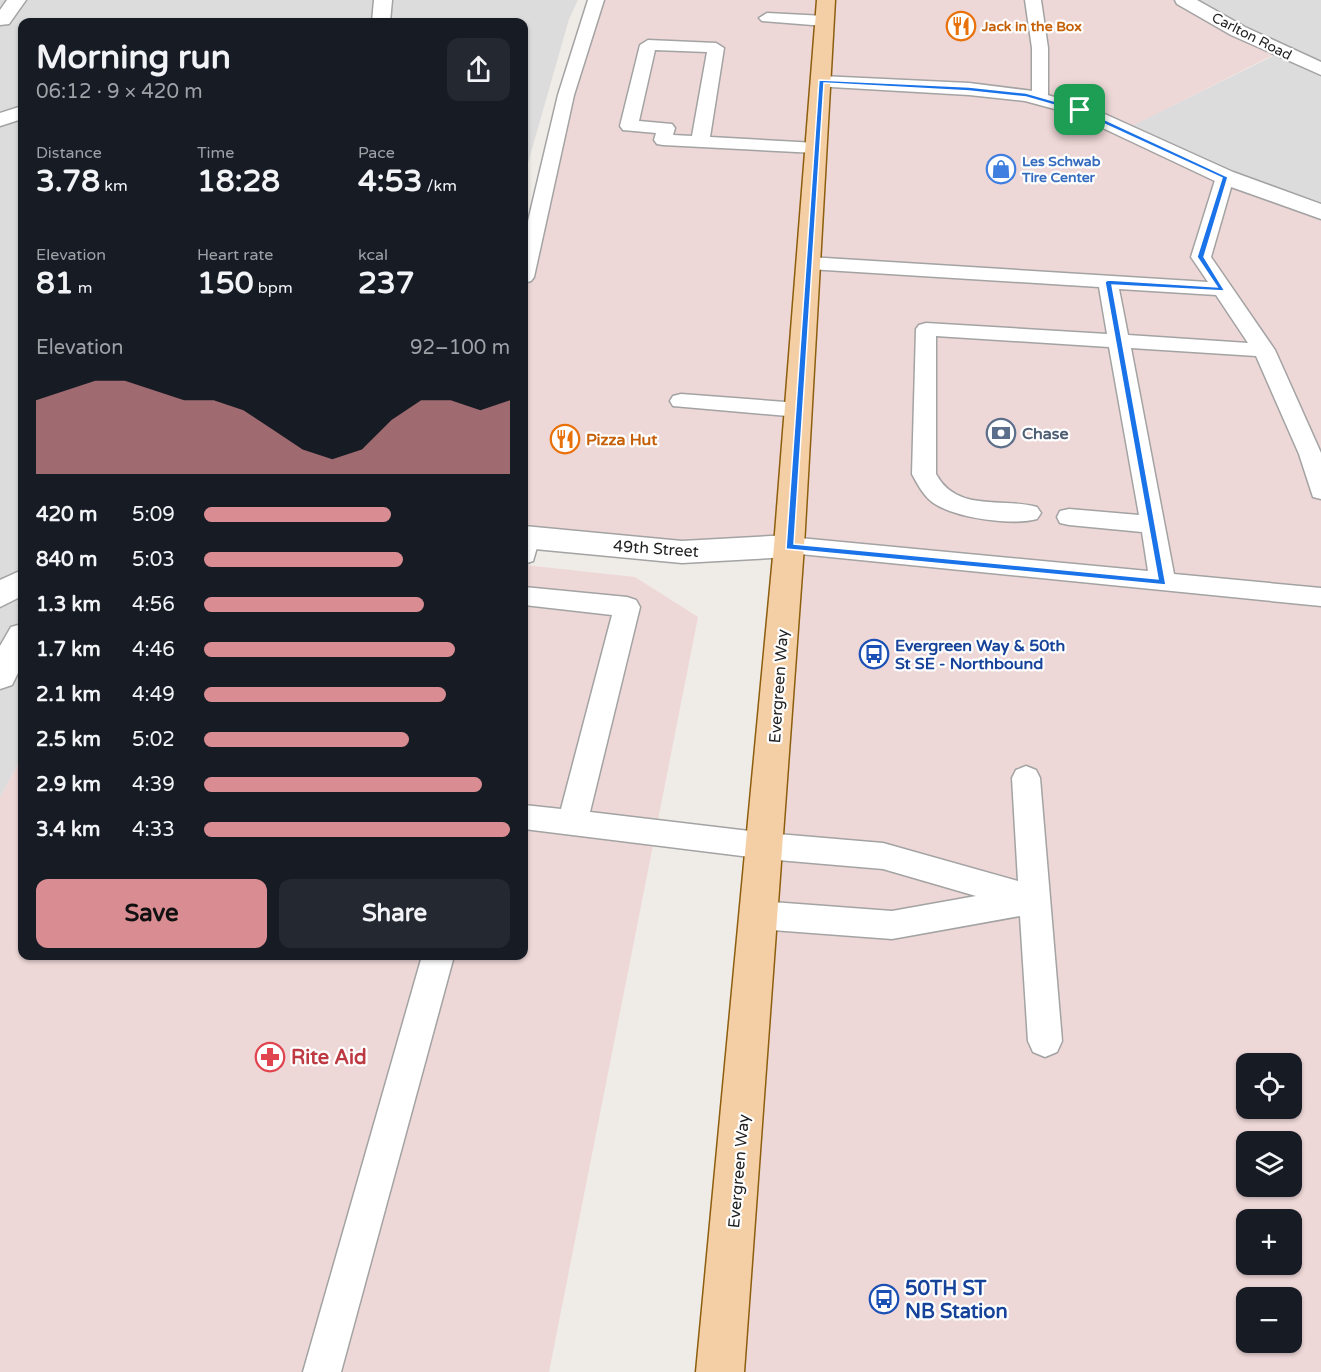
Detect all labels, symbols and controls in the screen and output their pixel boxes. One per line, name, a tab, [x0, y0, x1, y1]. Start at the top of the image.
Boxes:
street label: Carlton Road	[1209, 9, 1295, 64]
restaurant icon: Jack in the Box	[945, 10, 977, 42]
place label: Jack in the Box	[981, 18, 1082, 35]
text: Morning run	[36, 38, 231, 77]
button: share	[447, 38, 510, 101]
text: 06:12 · 9 × 420 m	[36, 80, 203, 104]
pin	[1054, 84, 1105, 135]
icon: arrive	[1063, 93, 1096, 126]
text: Distance	[36, 143, 102, 163]
text: Time	[197, 143, 234, 163]
text: Pace	[358, 143, 395, 163]
shop icon: Les Schwab Tire Center	[985, 153, 1017, 185]
place label: Les Schwab Tire Center	[1021, 153, 1101, 186]
text: 3.78	[36, 163, 100, 200]
text: 18:28	[197, 163, 280, 200]
text: 4:53	[358, 163, 422, 200]
text: km	[100, 176, 128, 196]
text: /km	[422, 176, 457, 196]
text: Elevation	[36, 245, 106, 265]
text: Heart rate	[197, 245, 273, 265]
text: kcal	[358, 245, 388, 265]
text: 81	[36, 265, 74, 302]
text: 150	[197, 265, 254, 302]
text: 237	[358, 265, 415, 302]
text: m	[74, 278, 93, 298]
text: bpm	[254, 278, 293, 298]
text: Elevation	[36, 336, 123, 360]
text: 92–100 m	[410, 336, 510, 360]
bank icon: Chase	[985, 417, 1017, 449]
restaurant icon: Pizza Hut	[549, 423, 581, 455]
place label: Chase	[1022, 424, 1069, 444]
place label: Pizza Hut	[586, 430, 658, 450]
text: 420 m	[36, 503, 97, 527]
text: 5:09	[132, 503, 175, 527]
street label: 49th Street	[612, 536, 699, 562]
text: 840 m	[36, 548, 97, 572]
text: 5:03	[132, 548, 175, 572]
text: 1.3 km	[36, 593, 101, 617]
text: 4:56	[132, 593, 175, 617]
street label: Evergreen Way	[765, 628, 793, 744]
place label: Evergreen Way & 50th St SE - Northbound	[895, 636, 1065, 674]
text: 1.7 km	[36, 638, 101, 662]
text: 4:46	[132, 638, 175, 662]
bus stop icon: Evergreen Way & 50th St SE - Northbound	[858, 638, 890, 670]
text: 2.1 km	[36, 683, 101, 707]
text: 4:49	[132, 683, 175, 707]
text: 2.5 km	[36, 728, 101, 752]
text: 5:02	[132, 728, 175, 752]
text: 2.9 km	[36, 773, 101, 797]
text: 4:39	[132, 773, 175, 797]
text: 3.4 km	[36, 818, 100, 842]
text: 4:33	[132, 818, 175, 842]
button: Save	[36, 879, 267, 948]
button: Share	[279, 879, 510, 948]
pharmacy icon: Rite Aid	[254, 1041, 286, 1073]
place label: Rite Aid	[291, 1046, 367, 1070]
map controls	[1236, 1053, 1302, 1353]
button: locate	[1236, 1053, 1302, 1119]
street label: Evergreen Way	[724, 1113, 754, 1229]
button: layers	[1236, 1131, 1302, 1197]
button: +	[1236, 1209, 1302, 1275]
place label: 50TH ST NB Station	[905, 1277, 1008, 1324]
bus stop icon: 50TH ST NB Station	[868, 1283, 900, 1315]
button: −	[1236, 1287, 1302, 1353]

